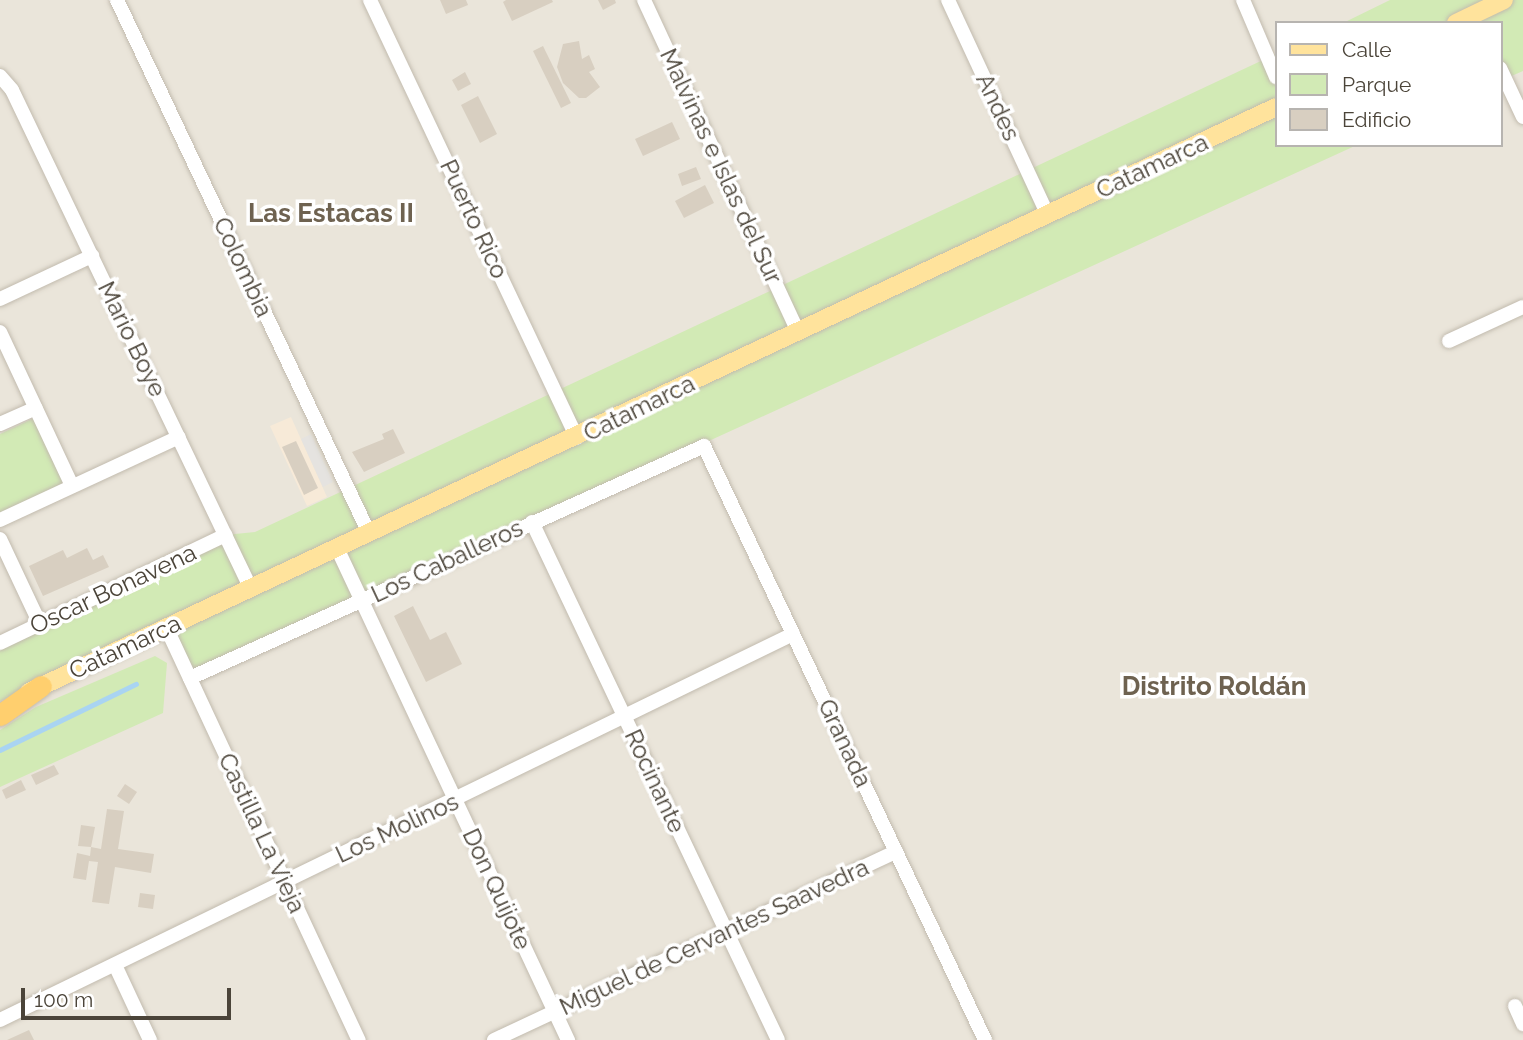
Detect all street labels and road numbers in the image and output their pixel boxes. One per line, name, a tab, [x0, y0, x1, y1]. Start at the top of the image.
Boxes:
street label: Malvinas e Islas del Sur	[654, 44, 788, 288]
street label: Andes	[970, 69, 1026, 145]
street label: Catamarca	[1092, 128, 1212, 204]
street label: Puerto Rico	[434, 155, 514, 283]
street label: Colombia	[207, 213, 279, 321]
street label: Mario Boye	[92, 277, 172, 401]
street label: Catamarca	[579, 369, 699, 447]
street label: Los Caballeros	[367, 513, 527, 609]
street label: Oscar Bonavena	[25, 538, 201, 640]
street label: Catamarca	[65, 609, 185, 685]
street label: Granada	[812, 694, 878, 792]
street label: Rocinante	[619, 725, 691, 837]
street label: Castilla La Vieja	[212, 748, 312, 918]
street label: Los Molinos	[331, 787, 463, 869]
street label: Don Quijote	[456, 824, 538, 954]
street label: Miguel de Cervantes Saavedra	[555, 852, 873, 1022]

